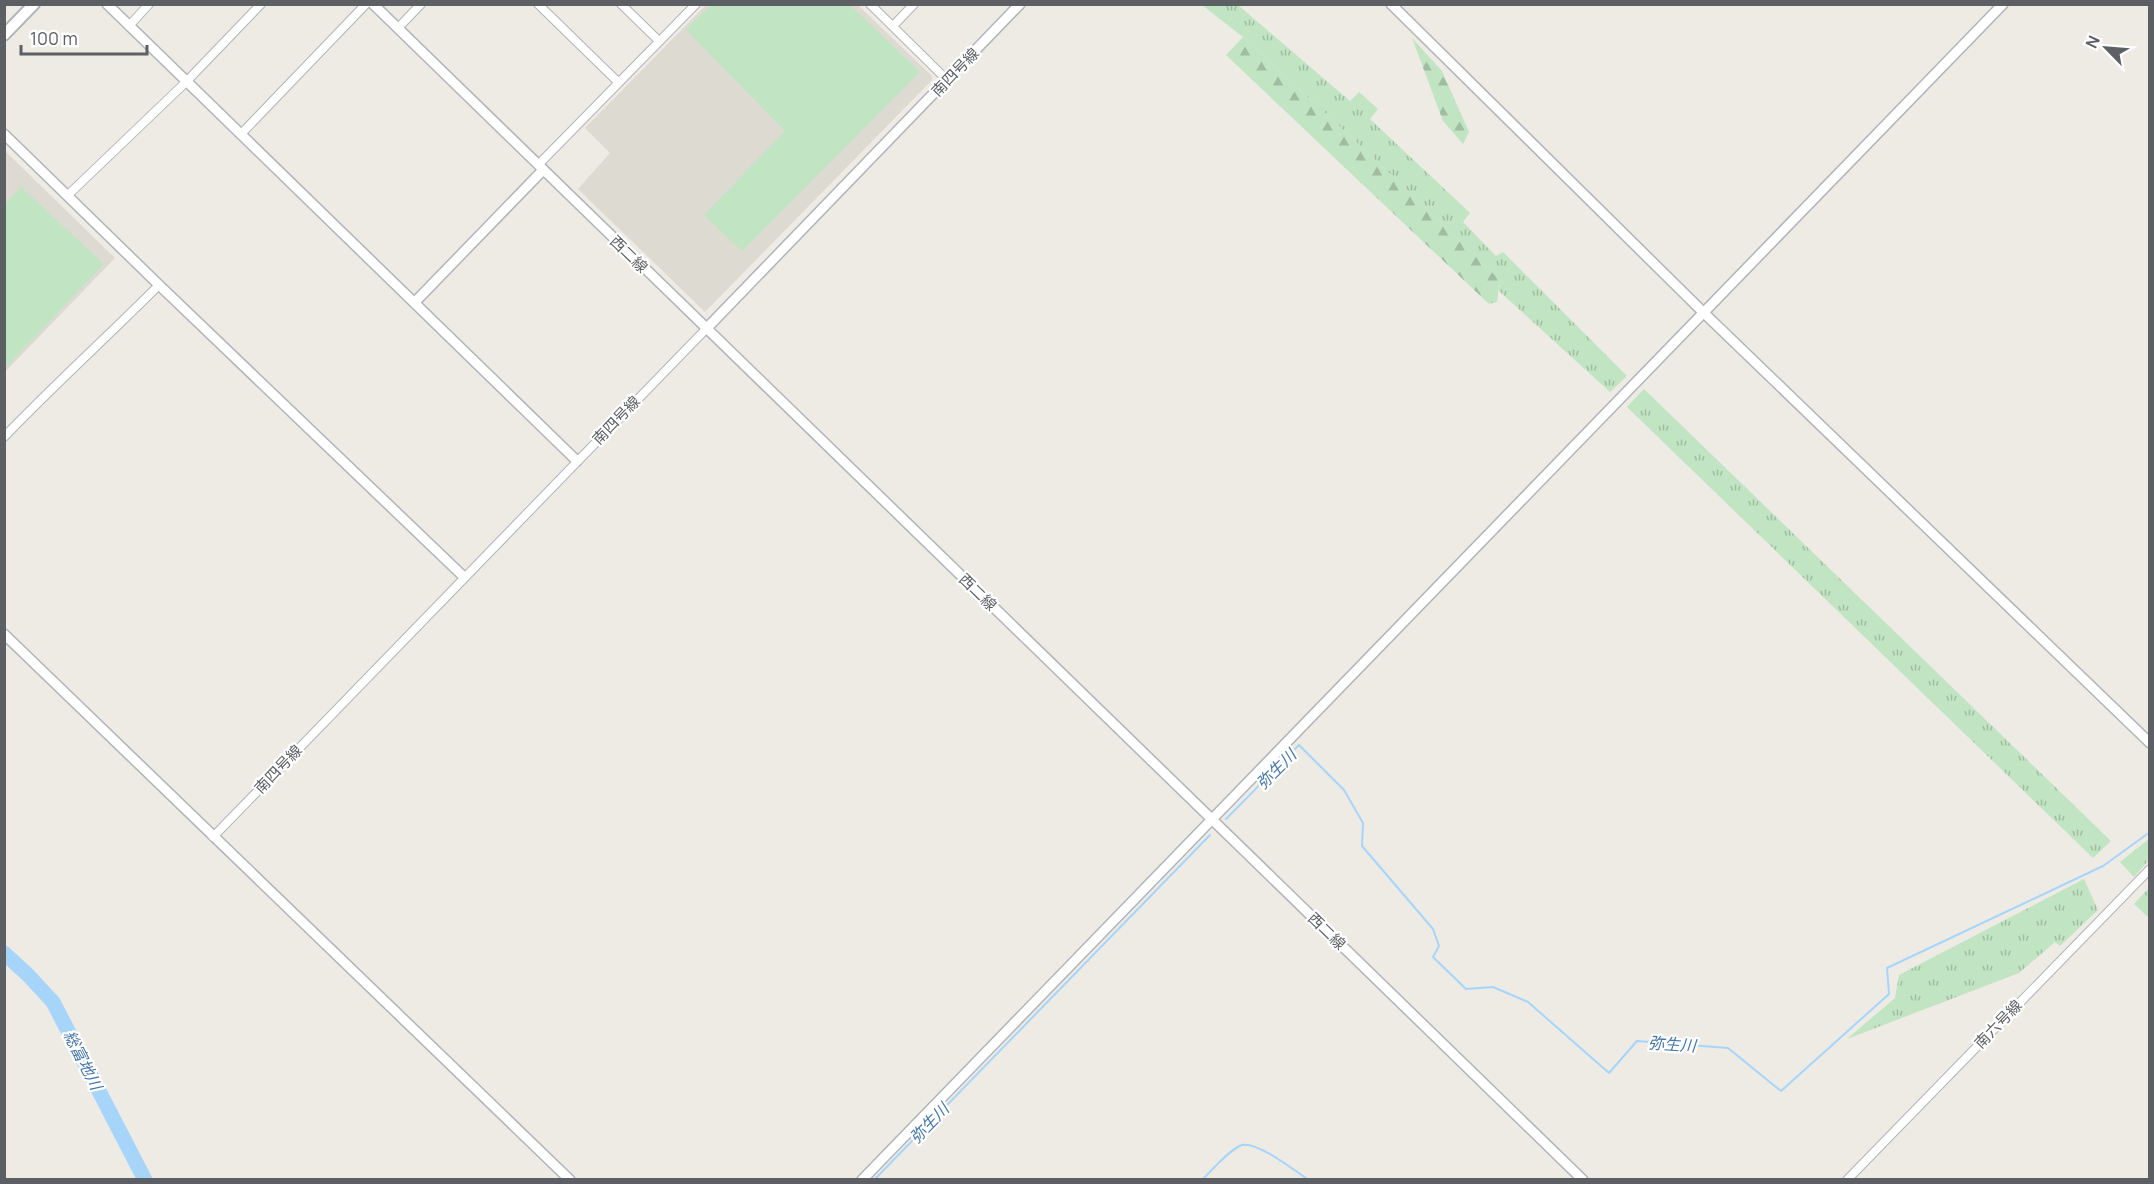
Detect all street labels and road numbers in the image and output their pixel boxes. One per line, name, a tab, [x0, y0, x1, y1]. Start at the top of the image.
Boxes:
street label: 南四号線	[927, 43, 983, 101]
street label: 西二線	[606, 231, 652, 277]
street label: 南四号線	[588, 391, 644, 449]
street label: 西二線	[955, 569, 1001, 615]
street label: 南四号線	[250, 740, 306, 798]
street label: 西二線	[1304, 908, 1350, 954]
street label: 南六号線	[1970, 995, 2026, 1053]

